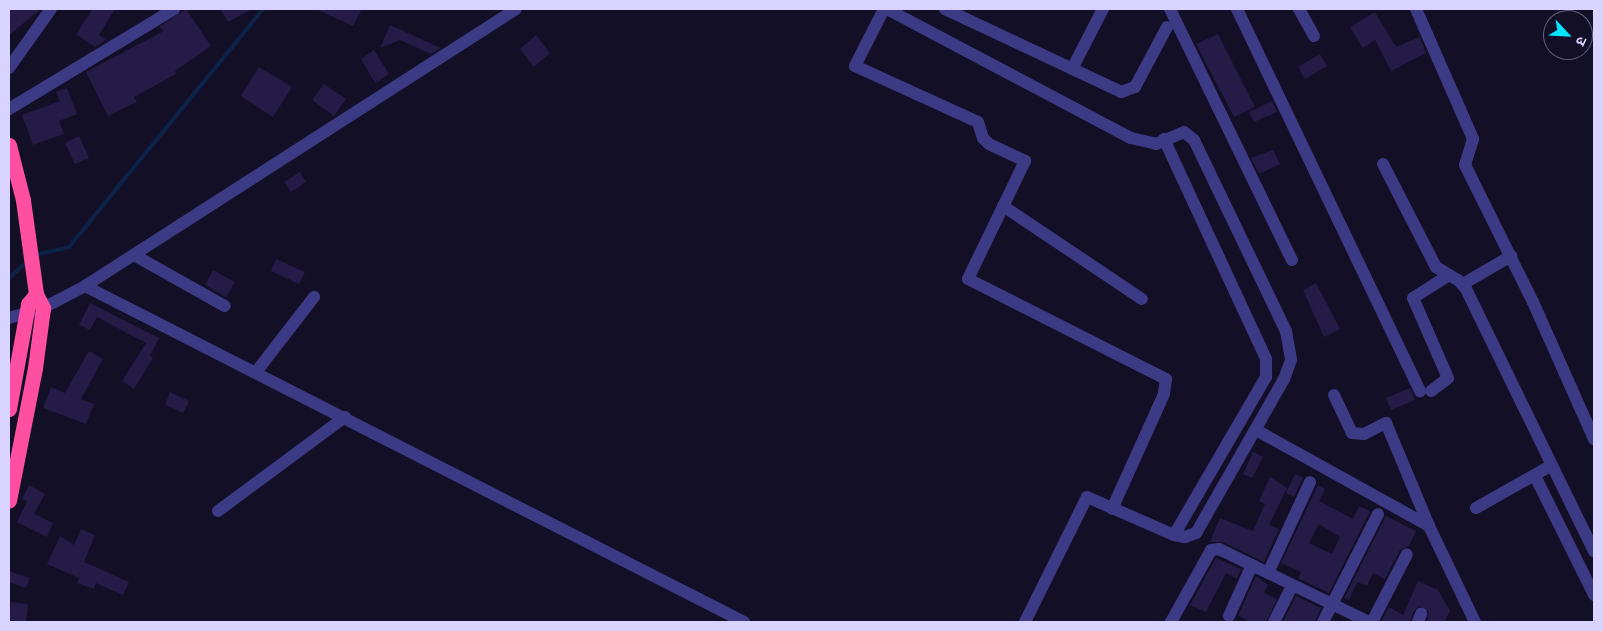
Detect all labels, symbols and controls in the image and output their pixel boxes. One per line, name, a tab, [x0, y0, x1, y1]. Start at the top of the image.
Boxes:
north arrow	[1543, 10, 1593, 60]
text: उ	[1572, 34, 1591, 48]

